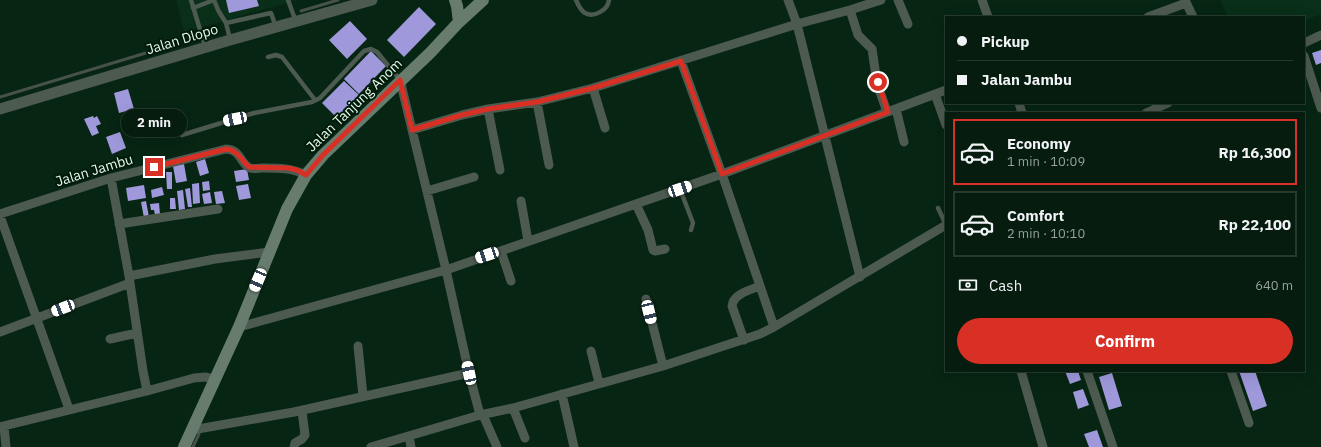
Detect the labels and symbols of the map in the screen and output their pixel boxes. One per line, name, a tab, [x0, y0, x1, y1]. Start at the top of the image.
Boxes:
street label: Jalan Dlopo	[144, 20, 220, 58]
street label: Jalan Tanjung Anom	[302, 55, 406, 155]
route start	[869, 73, 887, 91]
callout: 2 min	[121, 109, 187, 137]
car	[222, 111, 248, 127]
street label: Jalan Jambu	[53, 150, 135, 190]
route end	[145, 158, 163, 176]
car	[667, 179, 693, 199]
car	[474, 245, 500, 265]
car	[248, 267, 268, 293]
car	[50, 298, 76, 318]
car	[640, 299, 658, 325]
car	[461, 360, 477, 386]

